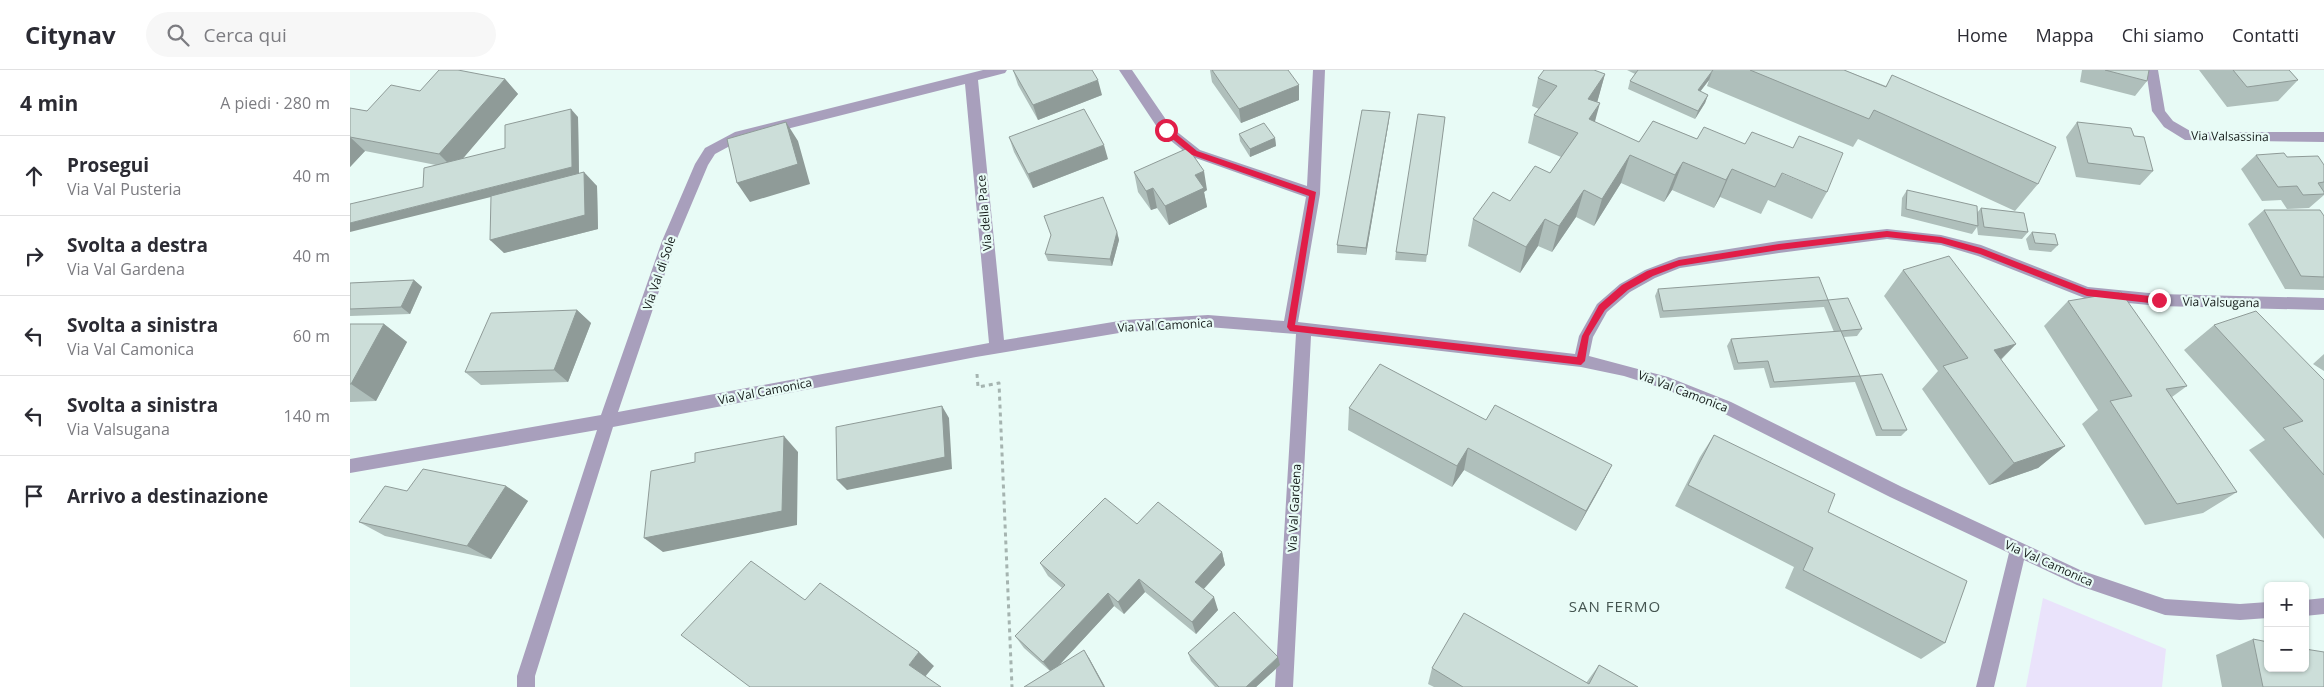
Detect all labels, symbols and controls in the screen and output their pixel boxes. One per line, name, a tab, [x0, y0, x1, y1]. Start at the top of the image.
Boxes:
search box	[146, 12, 496, 57]
text: Citynav	[25, 18, 116, 51]
icon: search	[164, 21, 192, 49]
text: Cerca qui	[204, 22, 287, 48]
text: Home	[1957, 23, 2008, 47]
text: Mappa	[2036, 23, 2094, 47]
text: Chi siamo	[2122, 23, 2204, 47]
text: Contatti	[2232, 23, 2299, 47]
text: 4 min	[20, 89, 78, 117]
text: A piedi · 280 m	[220, 92, 330, 114]
route start	[1155, 119, 1178, 142]
street label: Via Valsassina	[2191, 127, 2269, 145]
text: Prosegui	[67, 152, 149, 178]
icon: ahead	[20, 162, 48, 190]
text: 40 m	[293, 165, 330, 187]
street label: Via della Pace	[972, 174, 996, 252]
text: Via Val Pusteria	[67, 178, 181, 200]
text: Svolta a destra	[67, 232, 208, 258]
street label: Via Val di Sole	[638, 234, 680, 312]
icon: right	[20, 242, 48, 270]
text: 40 m	[293, 245, 330, 267]
text: Via Val Gardena	[67, 258, 185, 280]
route end	[2148, 289, 2171, 312]
street label: Via Valsugana	[2182, 293, 2260, 311]
text: Svolta a sinistra	[67, 312, 218, 338]
street label: Via Val Camonica	[1117, 314, 1213, 336]
icon: left	[20, 322, 48, 350]
text: 60 m	[293, 325, 330, 347]
text: Via Val Camonica	[67, 338, 194, 360]
street label: Via Val Camonica	[1635, 366, 1731, 416]
street label: Via Val Camonica	[717, 374, 813, 408]
text: Svolta a sinistra	[67, 392, 218, 418]
icon: left	[20, 402, 48, 430]
text: 140 m	[284, 405, 330, 427]
text: Via Valsugana	[67, 418, 170, 440]
street label: Via Val Gardena	[1283, 463, 1305, 553]
icon: arrive	[20, 482, 48, 510]
text: Arrivo a destinazione	[67, 483, 268, 509]
street label: Via Val Camonica	[2002, 536, 2096, 590]
map controls	[2264, 582, 2309, 672]
button: +	[2264, 582, 2309, 627]
district label: SAN FERMO	[1569, 596, 1661, 616]
button: −	[2264, 627, 2309, 672]

